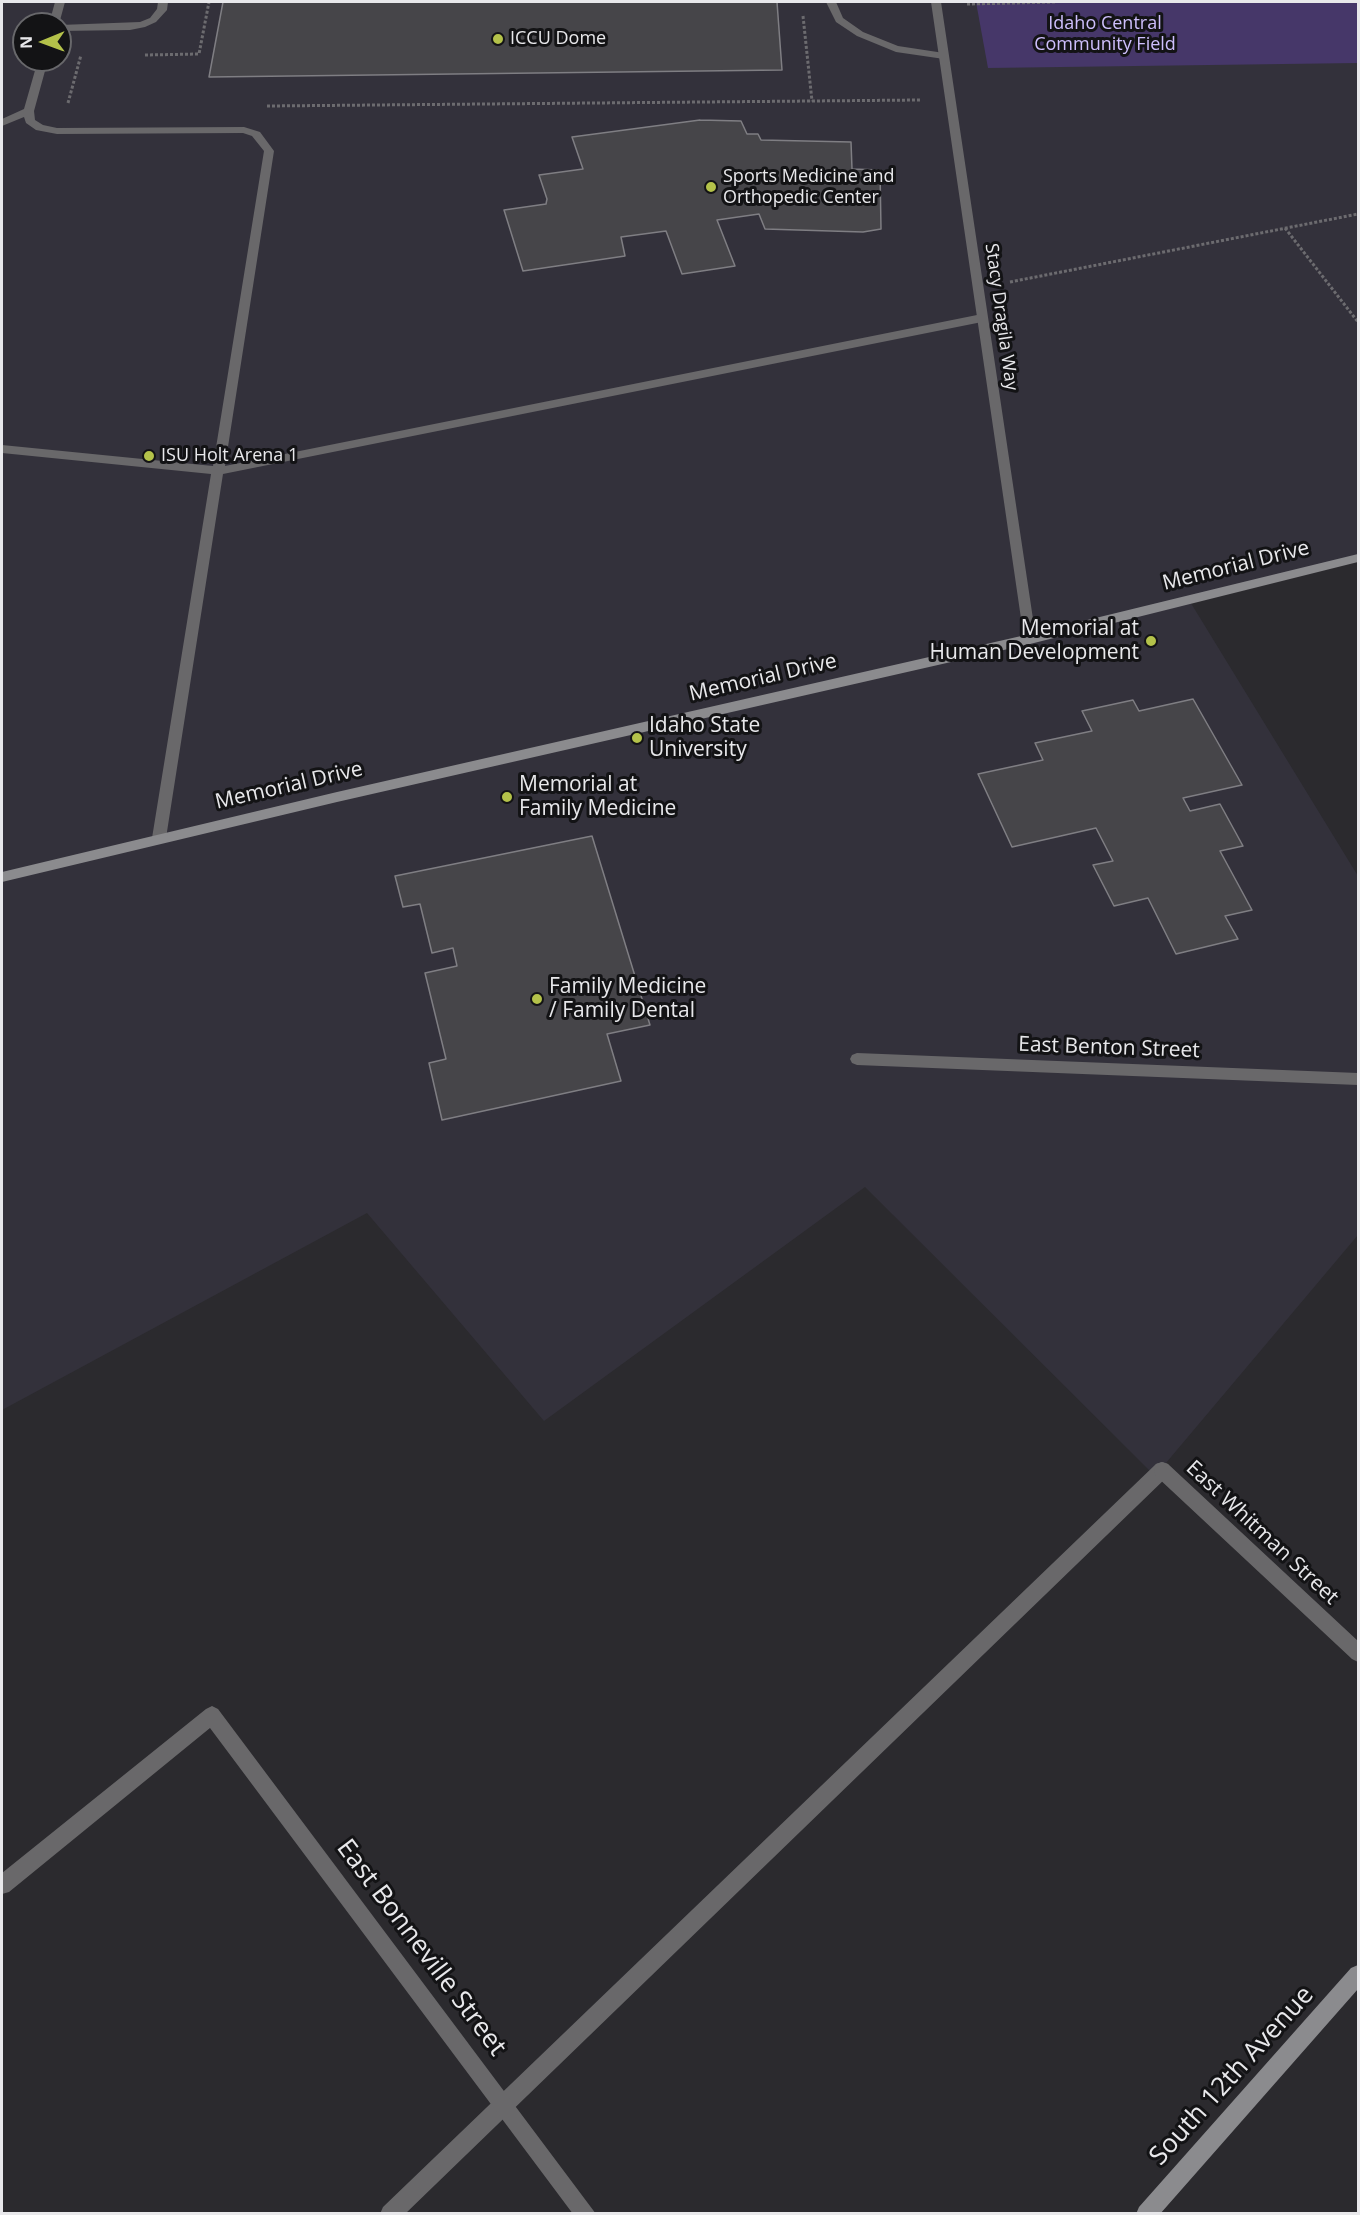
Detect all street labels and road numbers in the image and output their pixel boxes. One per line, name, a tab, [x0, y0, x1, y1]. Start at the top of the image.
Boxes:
street label: Stacy Dragila Way	[980, 242, 1022, 392]
street label: Memorial Drive	[1160, 536, 1312, 596]
street label: Memorial Drive	[687, 649, 839, 707]
street label: Memorial Drive	[213, 757, 365, 815]
street label: East Benton Street	[1018, 1032, 1200, 1064]
street label: East Whitman Street	[1180, 1456, 1344, 1610]
street label: East Bonneville Street	[329, 1834, 513, 2062]
street label: South 12th Avenue	[1143, 1980, 1321, 2172]

